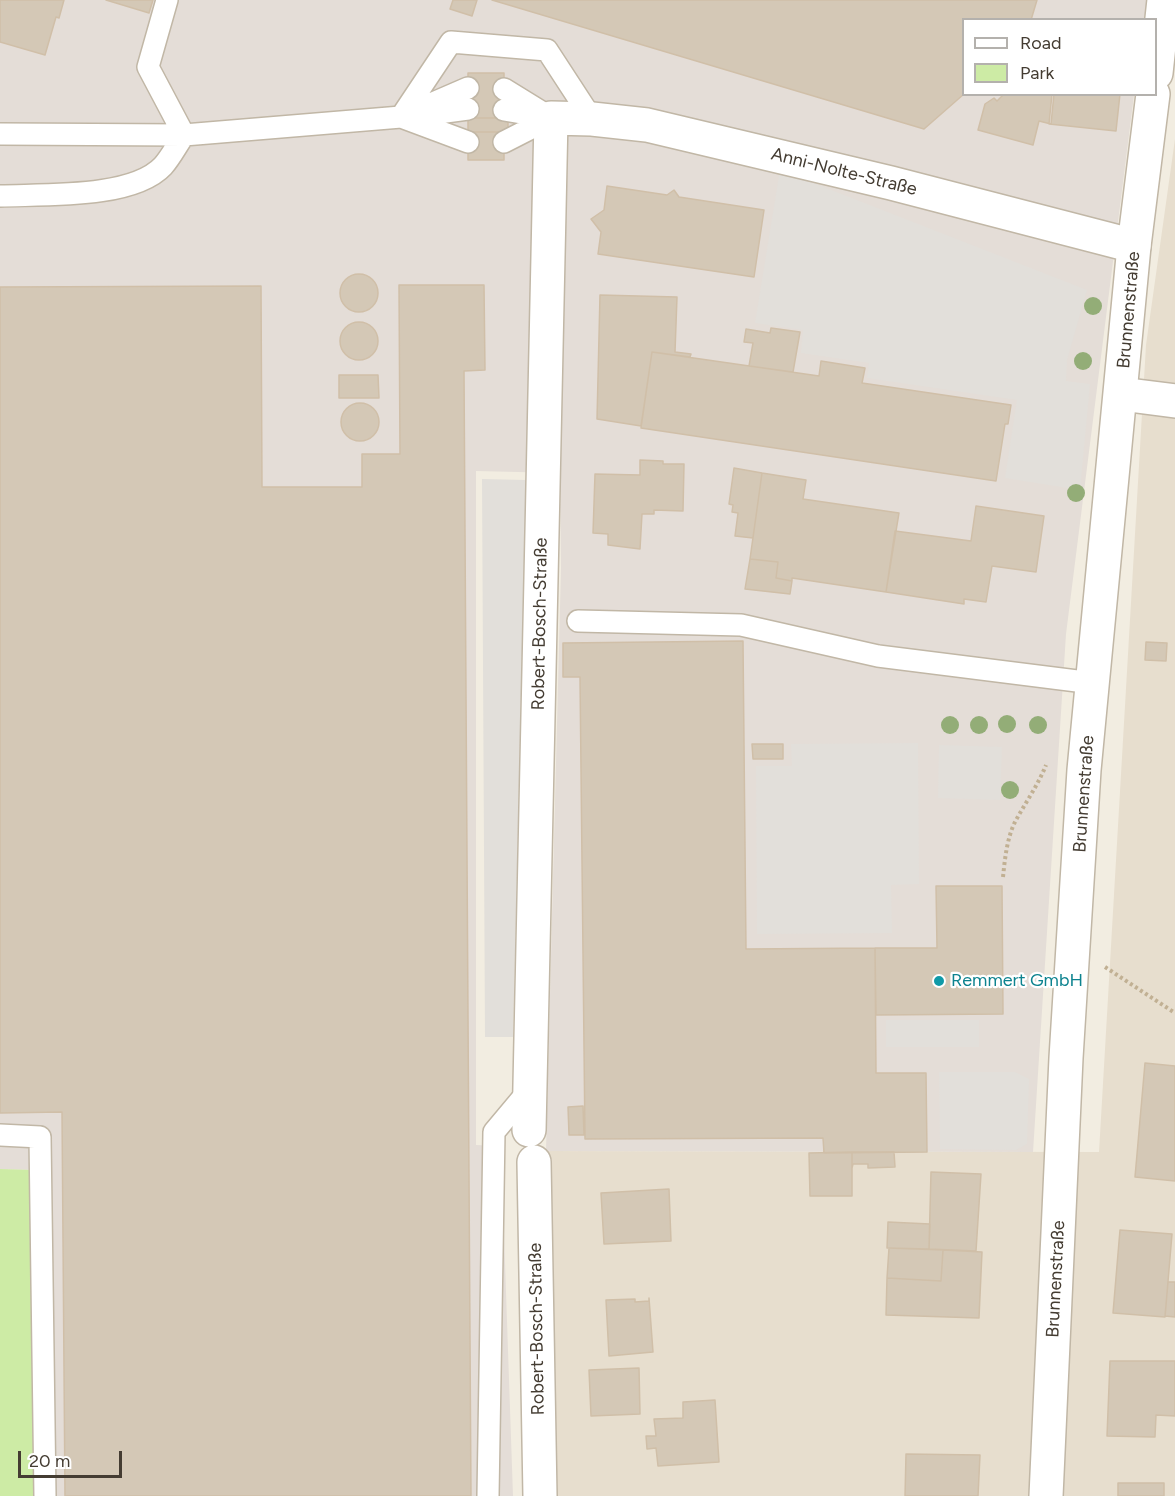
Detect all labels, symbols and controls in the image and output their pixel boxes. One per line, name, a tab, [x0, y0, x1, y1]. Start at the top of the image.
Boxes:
legend	[962, 18, 1157, 96]
text: Road	[1020, 32, 1061, 54]
text: Park	[1020, 62, 1054, 84]
street label: Anni-Nolte-Straße	[769, 143, 919, 201]
street label: Brunnenstraße	[1113, 251, 1145, 369]
street label: Robert-Bosch-Straße	[528, 537, 552, 711]
street label: Brunnenstraße	[1069, 735, 1099, 853]
place label: Remmert GmbH	[951, 970, 1083, 992]
marker: Remmert GmbH	[932, 974, 946, 988]
street label: Brunnenstraße	[1042, 1220, 1070, 1338]
street label: Robert-Bosch-Straße	[525, 1242, 549, 1416]
scale bar	[21, 1439, 124, 1477]
text: 20 m	[29, 1450, 70, 1472]

